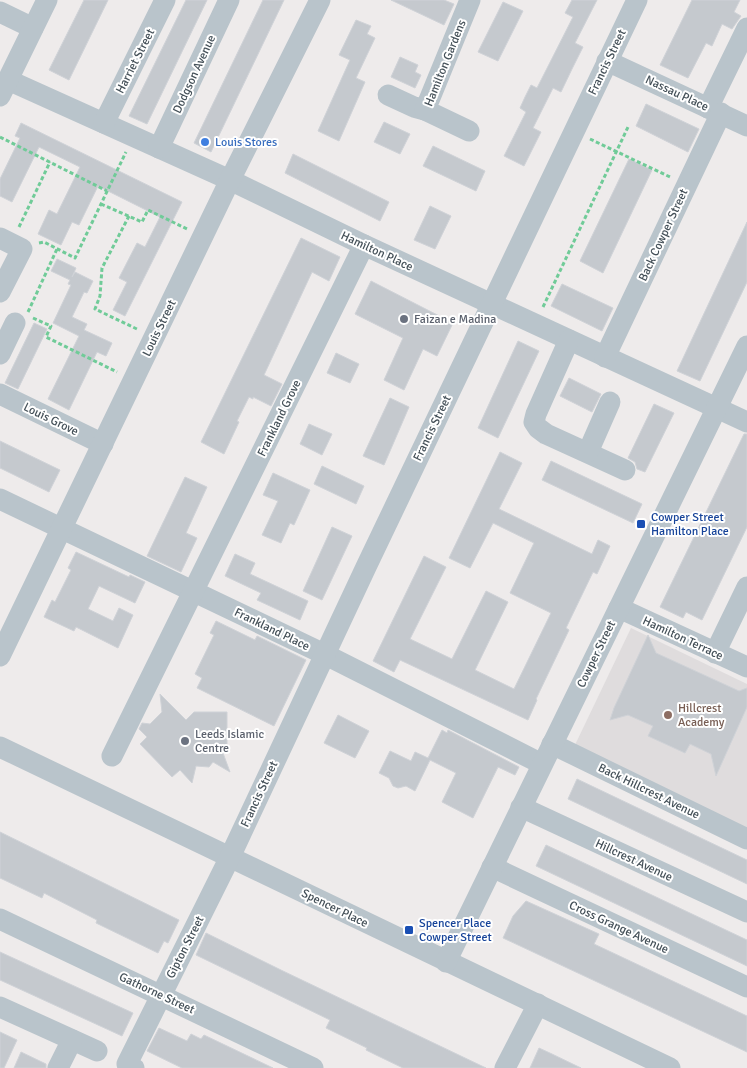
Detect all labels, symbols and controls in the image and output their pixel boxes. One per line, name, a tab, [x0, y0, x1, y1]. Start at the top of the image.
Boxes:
street label: Hamilton Gardens	[421, 18, 470, 109]
street label: Harriet Street	[113, 26, 158, 96]
street label: Francis Street	[585, 27, 630, 97]
street label: Dodgson Avenue	[170, 33, 219, 116]
street label: Nassau Place	[643, 72, 711, 115]
place label: Louis Stores	[215, 135, 277, 150]
marker: Louis Stores	[199, 136, 211, 148]
street label: Back Cowper Street	[635, 187, 691, 284]
street label: Hamilton Place	[338, 228, 415, 275]
street label: Louis Street	[139, 297, 180, 359]
place label: Faizan e Madina	[414, 312, 496, 327]
marker: Faizan e Madina	[398, 313, 410, 325]
street label: Frankland Grove	[254, 377, 304, 459]
street label: Francis Street	[410, 393, 455, 463]
street label: Louis Grove	[21, 400, 81, 439]
place label: Cowper Street Hamilton Place	[651, 510, 729, 539]
marker: Cowper Street Hamilton Place	[635, 518, 647, 530]
street label: Frankland Place	[232, 605, 312, 654]
street label: Hamilton Terrace	[640, 613, 725, 664]
street label: Cowper Street	[574, 618, 619, 690]
place label: Hillcrest Academy	[678, 701, 725, 730]
marker: Hillcrest Academy	[662, 709, 674, 721]
place label: Leeds Islamic Centre	[195, 727, 264, 756]
marker: Leeds Islamic Centre	[179, 735, 191, 747]
street label: Francis Street	[238, 759, 281, 830]
street label: Back Hillcrest Avenue	[596, 760, 702, 823]
street label: Hillcrest Avenue	[593, 836, 675, 885]
street label: Spencer Place	[299, 886, 371, 931]
street label: Cross Grange Avenue	[567, 898, 671, 957]
street label: Gipton Street	[163, 913, 208, 981]
place label: Spencer Place Cowper Street	[419, 916, 492, 945]
marker: Spencer Place Cowper Street	[403, 924, 415, 936]
street label: Gathorne Street	[117, 969, 197, 1017]

